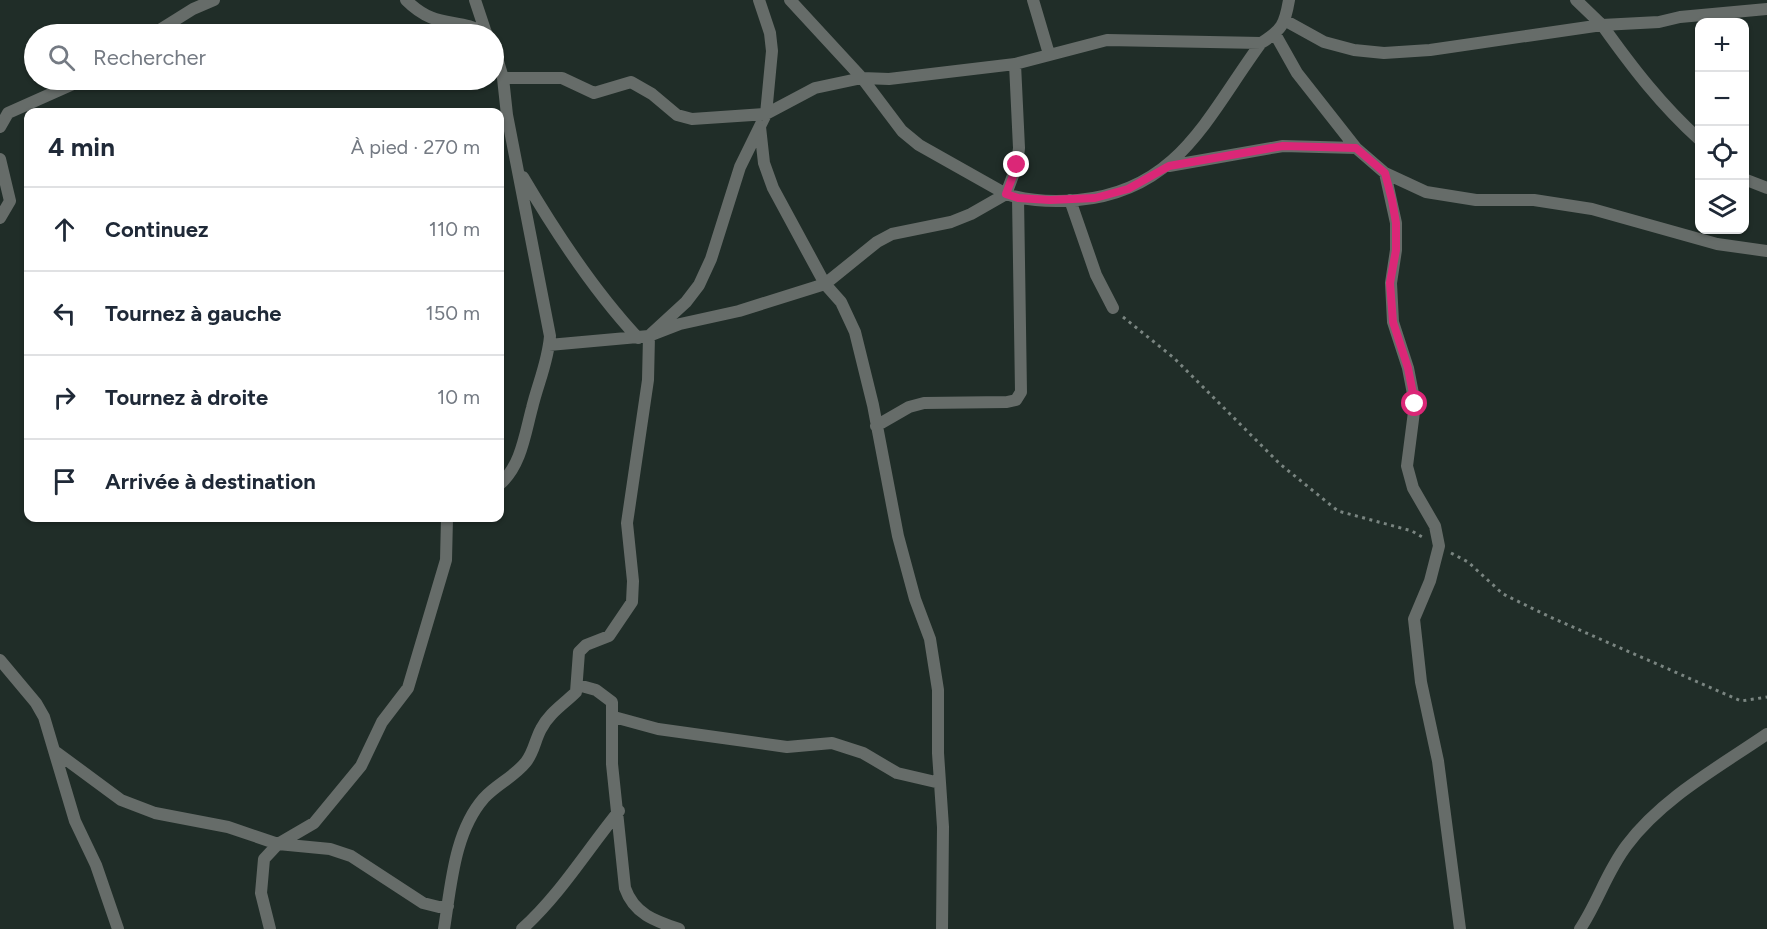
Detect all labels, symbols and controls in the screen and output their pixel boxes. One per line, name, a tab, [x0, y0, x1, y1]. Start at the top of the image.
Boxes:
map controls	[1695, 18, 1749, 234]
button: +	[1695, 18, 1749, 72]
search box	[24, 24, 504, 90]
icon: search	[45, 41, 78, 74]
text: Rechercher	[93, 44, 206, 71]
button: −	[1695, 72, 1749, 126]
button: locate	[1695, 126, 1749, 180]
text: 4 min	[48, 131, 115, 163]
text: À pied · 270 m	[351, 135, 480, 159]
route end	[1003, 151, 1029, 177]
button: layers	[1695, 180, 1749, 234]
icon: ahead	[48, 213, 81, 246]
text: Continuez	[105, 216, 209, 243]
text: 110 m	[429, 217, 480, 241]
icon: left	[48, 297, 81, 330]
text: Tournez à gauche	[105, 300, 281, 327]
text: 150 m	[425, 301, 480, 325]
icon: right	[48, 381, 81, 414]
text: Tournez à droite	[105, 384, 268, 411]
text: 10 m	[437, 385, 480, 409]
route start	[1401, 390, 1427, 416]
icon: arrive	[48, 465, 81, 498]
text: Arrivée à destination	[105, 468, 316, 495]

